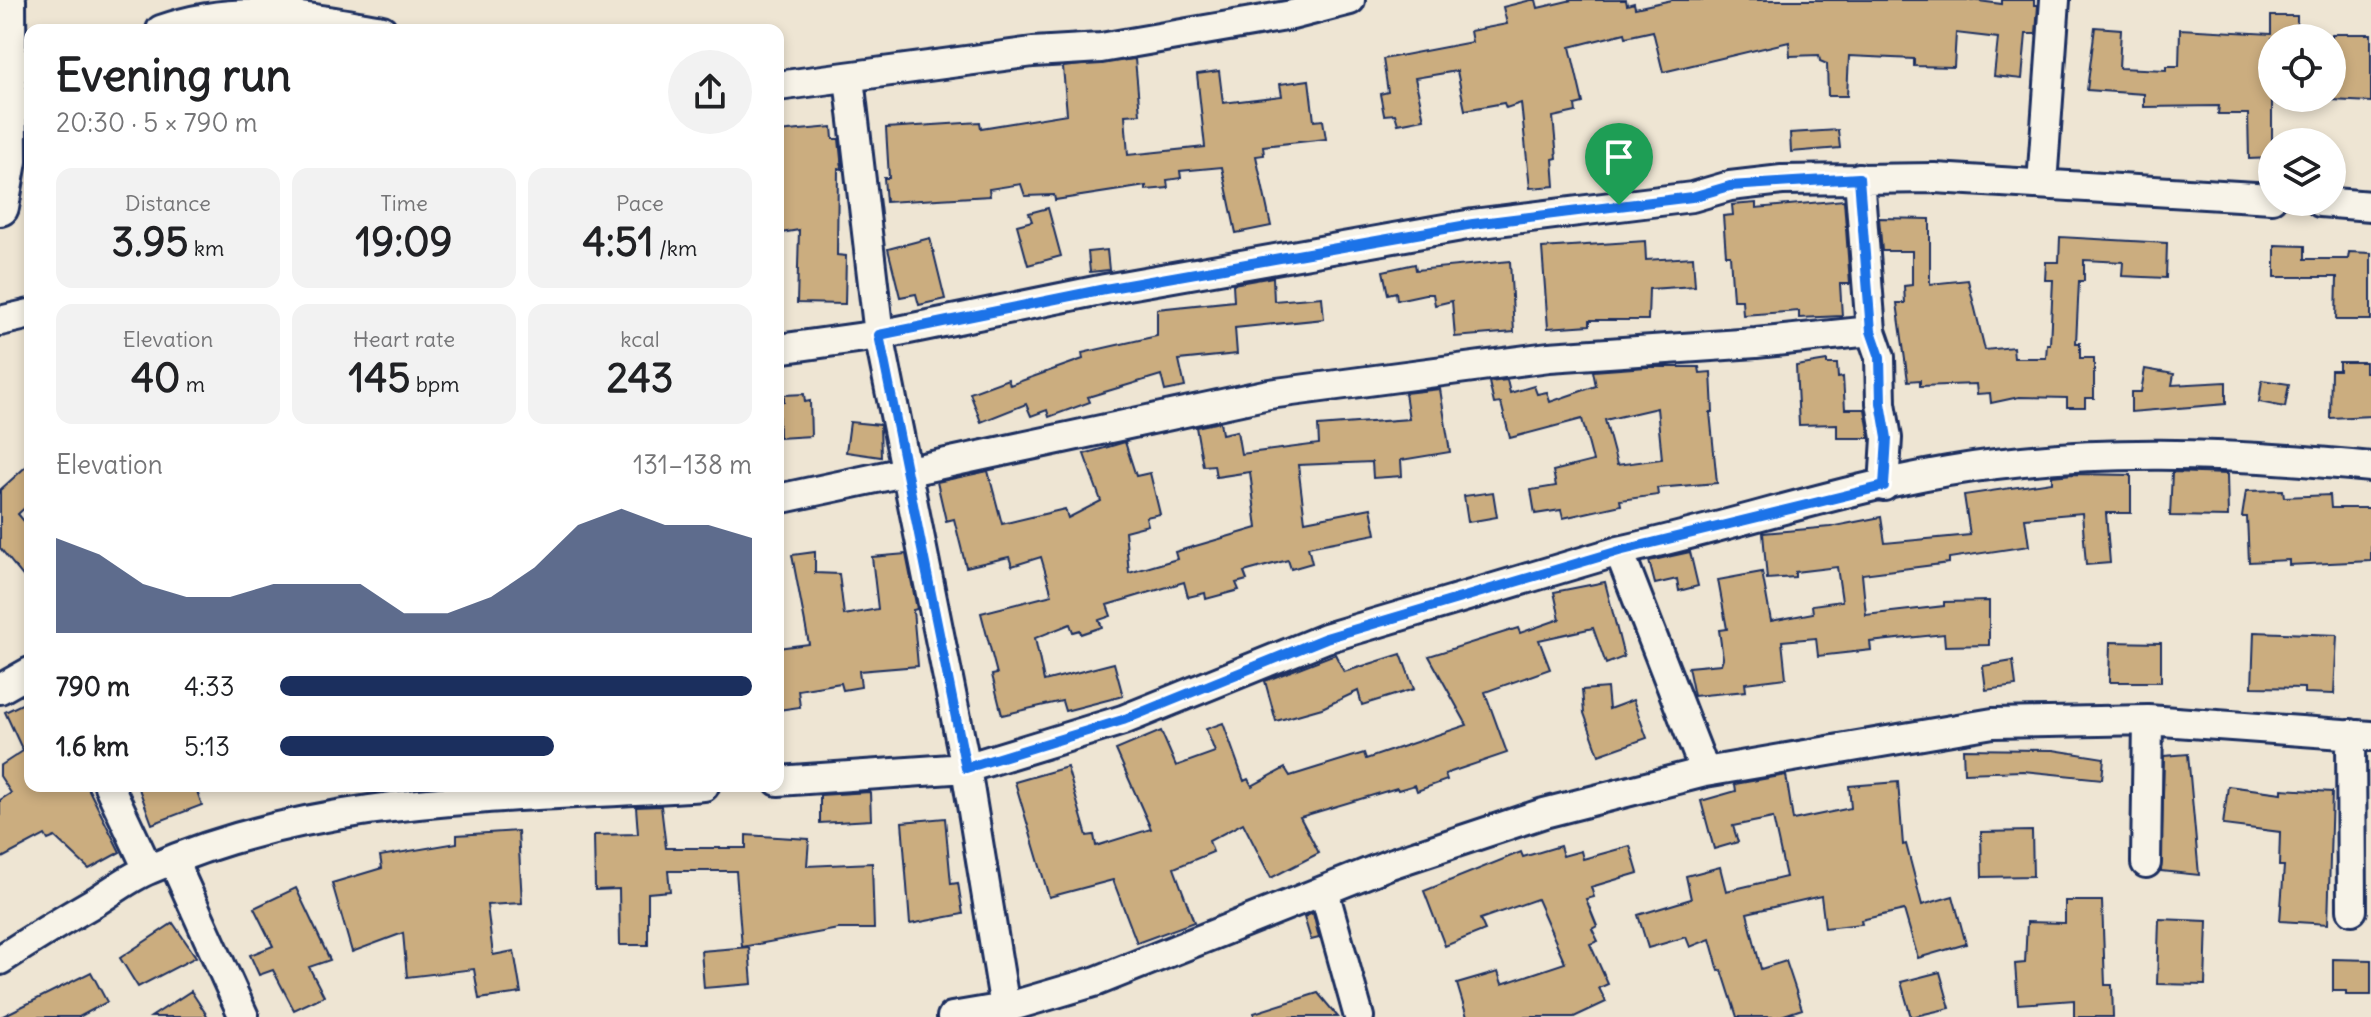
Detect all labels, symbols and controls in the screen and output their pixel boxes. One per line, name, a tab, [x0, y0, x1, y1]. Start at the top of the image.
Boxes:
map controls	[2258, 24, 2346, 216]
button: locate	[2258, 24, 2346, 112]
text: Evening run	[56, 48, 291, 103]
button: share	[668, 50, 752, 134]
text: 20:30 · 5 × 790 m	[56, 106, 257, 139]
pin	[1585, 123, 1653, 205]
button: layers	[2258, 128, 2346, 216]
icon: arrive	[1597, 135, 1641, 179]
text: Distance	[125, 189, 211, 217]
text: Time	[380, 189, 428, 217]
text: Pace	[616, 189, 664, 217]
text: 3.95	[112, 217, 189, 267]
text: 19:09	[355, 217, 453, 267]
text: 4:51	[583, 217, 654, 267]
text: km	[189, 234, 224, 262]
text: /km	[654, 234, 697, 262]
text: Elevation	[123, 325, 213, 353]
text: Heart rate	[353, 325, 455, 353]
text: kcal	[620, 325, 660, 353]
text: 40	[131, 353, 180, 403]
text: 145	[348, 353, 410, 403]
text: 243	[606, 353, 674, 403]
text: m	[180, 370, 205, 398]
text: bpm	[410, 370, 460, 398]
text: Elevation	[56, 448, 163, 481]
text: 131–138 m	[633, 448, 752, 481]
text: 790 m	[56, 670, 130, 703]
text: 4:33	[184, 670, 234, 703]
text: 1.6 km	[56, 730, 129, 763]
text: 5:13	[184, 730, 230, 763]

